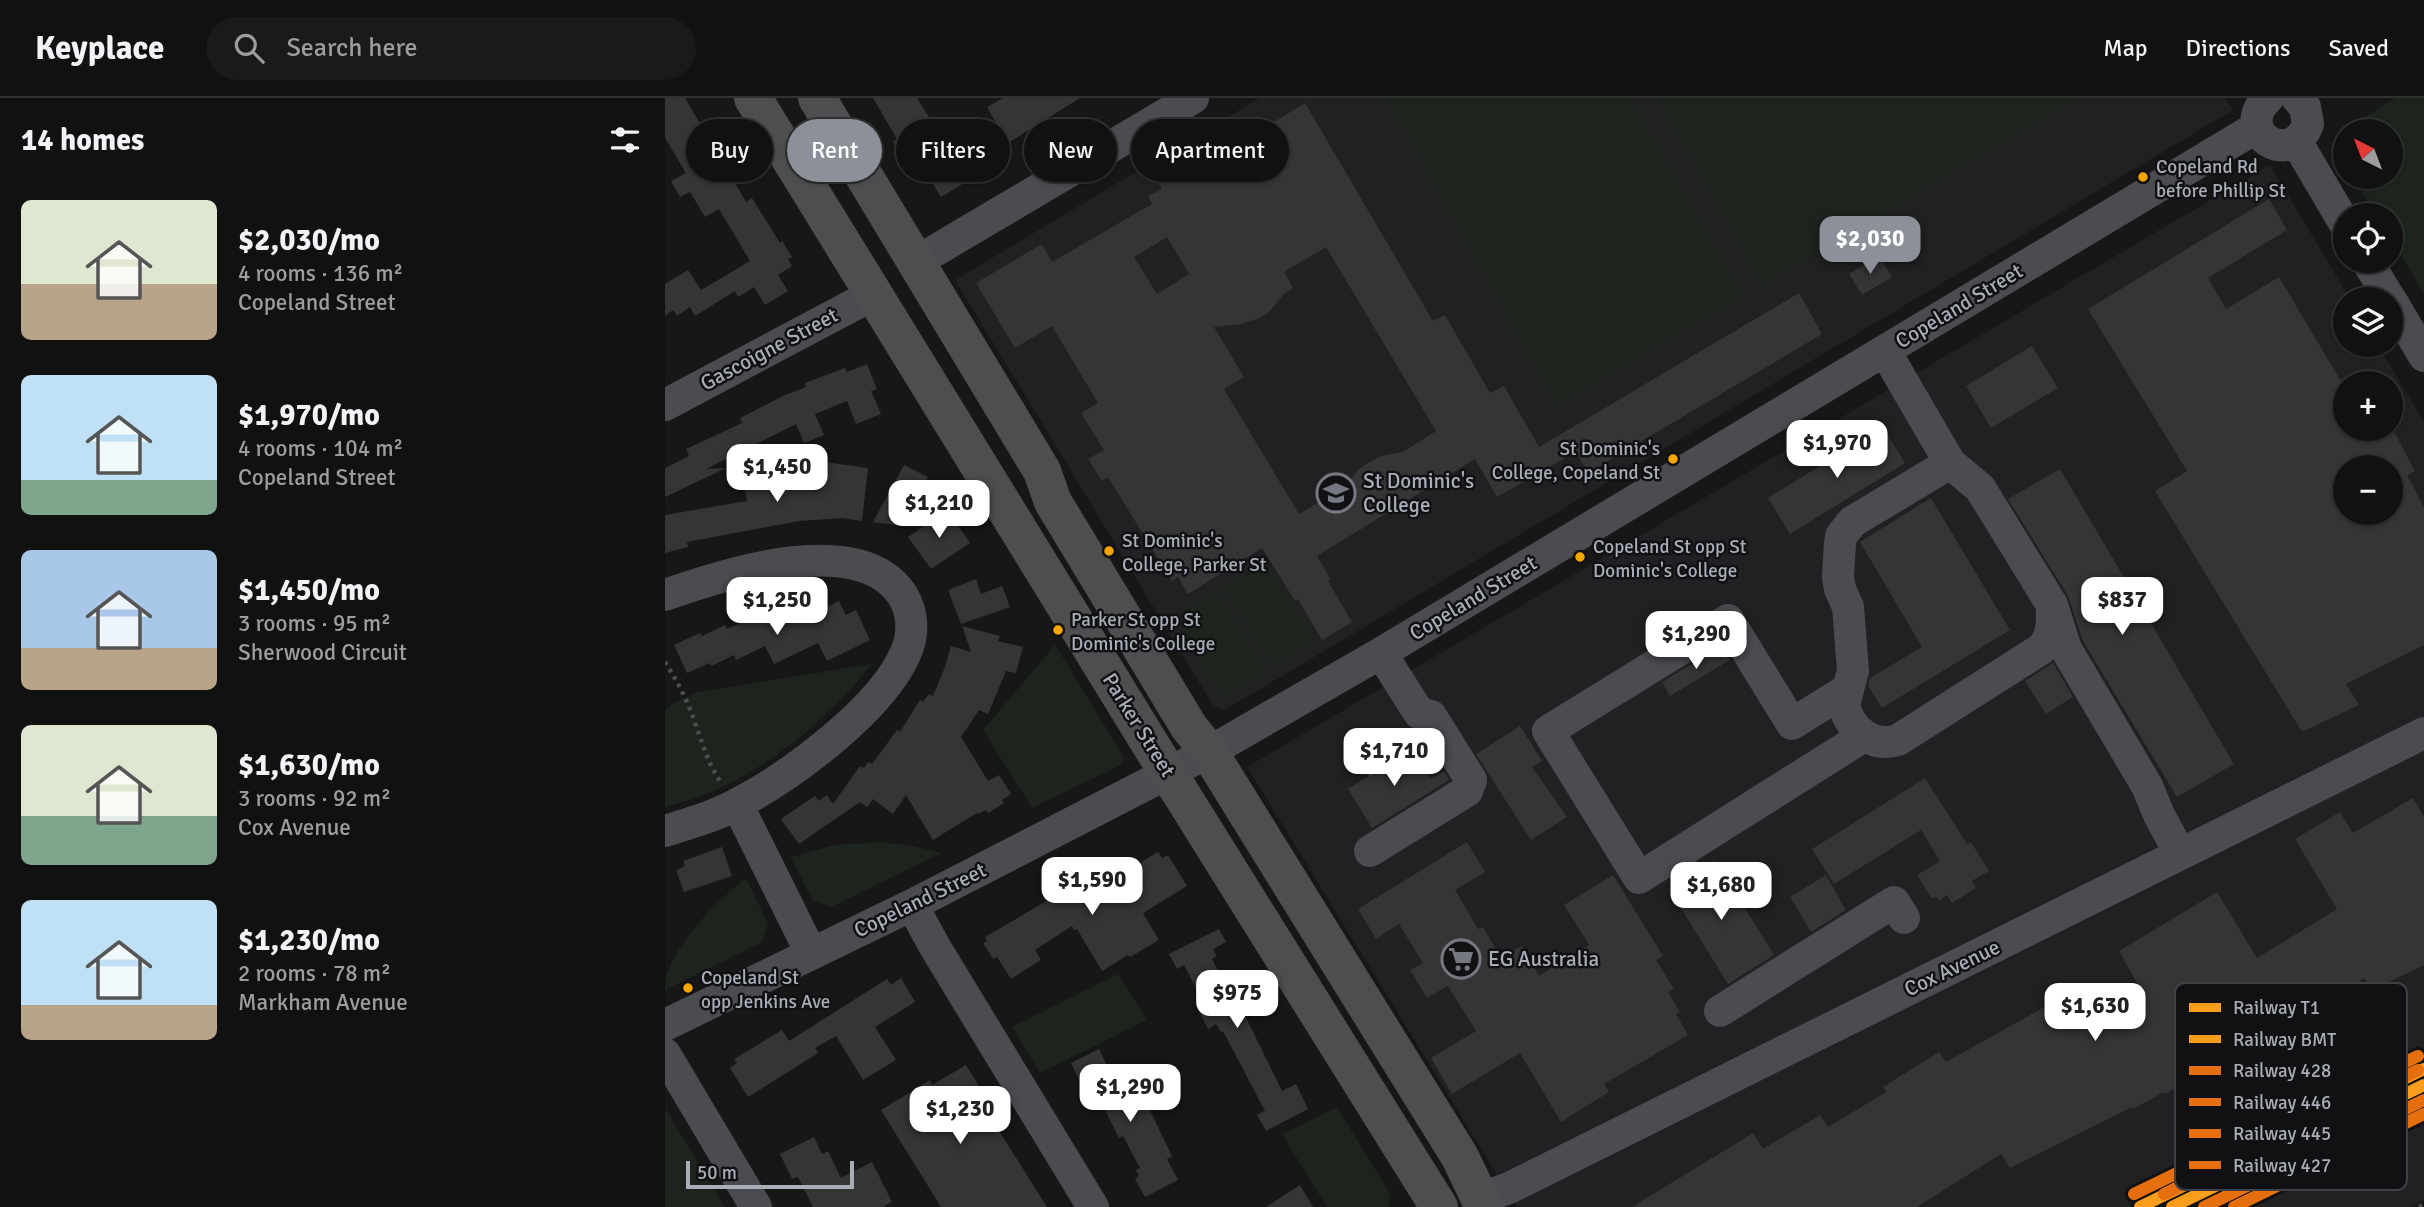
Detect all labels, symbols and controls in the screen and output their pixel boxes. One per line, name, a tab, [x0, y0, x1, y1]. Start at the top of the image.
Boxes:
search box	[206, 17, 696, 80]
text: Keyplace	[35, 28, 164, 69]
icon: search	[230, 29, 268, 67]
text: Search here	[286, 32, 418, 64]
text: Map	[2103, 33, 2148, 63]
text: Directions	[2186, 33, 2291, 63]
text: Saved	[2329, 33, 2389, 63]
chip: Buy	[686, 119, 773, 182]
chip: Rent	[787, 119, 882, 182]
chip: Filters	[896, 119, 1010, 182]
chip: New	[1024, 119, 1117, 182]
chip: Apartment	[1131, 119, 1289, 182]
north arrow	[2333, 119, 2403, 189]
map controls	[2333, 119, 2403, 525]
icon: filters	[606, 121, 644, 159]
text: 14 homes	[21, 122, 144, 159]
place label: Copeland Rd before Phillip St	[2156, 155, 2286, 203]
marker: Copeland Rd before Phillip St	[2136, 170, 2150, 184]
button: locate	[2333, 203, 2403, 273]
pin: $2,030	[1813, 216, 1927, 276]
text: $2,030/mo	[238, 222, 380, 259]
text: $2,030	[1836, 224, 1904, 253]
icon: home	[77, 228, 161, 312]
street label: Copeland Street	[1891, 258, 2027, 354]
text: 4 rooms · 136 m²	[238, 259, 403, 288]
button: layers	[2333, 287, 2403, 357]
text: Copeland Street	[238, 288, 396, 317]
street label: Gascoigne Street	[696, 302, 842, 396]
button: +	[2333, 371, 2403, 441]
text: $1,970/mo	[238, 397, 380, 434]
icon: home	[77, 403, 161, 487]
pin: $1,970	[1780, 420, 1894, 480]
text: $1,970	[1803, 428, 1871, 457]
text: 4 rooms · 104 m²	[238, 434, 403, 463]
place label: St Dominic's College, Copeland St	[1492, 437, 1660, 485]
pin: $1,450	[720, 444, 834, 504]
text: $1,450	[743, 452, 811, 481]
marker: St Dominic's College, Copeland St	[1666, 452, 1680, 466]
button: −	[2333, 455, 2403, 525]
text: Copeland Street	[238, 463, 396, 492]
place label: St Dominic's College	[1363, 468, 1474, 518]
school or university icon: St Dominic's College	[1315, 472, 1357, 514]
pin: $1,210	[882, 480, 996, 540]
text: $1,210	[905, 488, 973, 517]
place label: St Dominic's College, Parker St	[1122, 529, 1267, 577]
place label: Copeland St opp St Dominic's College	[1593, 535, 1747, 583]
marker: St Dominic's College, Parker St	[1102, 544, 1116, 558]
street label: Copeland Street	[1405, 550, 1541, 646]
marker: Copeland St opp St Dominic's College	[1573, 550, 1587, 564]
text: $1,450/mo	[238, 572, 380, 609]
icon: home	[77, 578, 161, 662]
pin: $1,250	[720, 578, 834, 637]
pin: $837	[2081, 578, 2163, 637]
text: $1,250	[743, 585, 811, 614]
text: $837	[2097, 585, 2147, 614]
place label: Parker St opp St Dominic's College	[1071, 608, 1215, 656]
text: 3 rooms · 95 m²	[238, 609, 391, 638]
pin: $1,290	[1639, 612, 1753, 671]
text: $1,290	[1662, 619, 1730, 648]
marker: Parker St opp St Dominic's College	[1051, 623, 1065, 637]
text: Sherwood Circuit	[238, 638, 407, 667]
street label: Parker Street	[1097, 668, 1181, 782]
pin: $1,710	[1337, 728, 1451, 788]
text: $1,710	[1360, 736, 1428, 765]
text: $1,630/mo	[238, 747, 380, 784]
icon: home	[77, 753, 161, 837]
text: 3 rooms · 92 m²	[238, 784, 391, 813]
text: Cox Avenue	[238, 813, 351, 842]
street label: Copeland Street	[850, 857, 990, 943]
pin: $1,590	[1035, 858, 1149, 917]
pin: $1,680	[1664, 862, 1778, 922]
text: $1,590	[1058, 865, 1126, 894]
text: $1,680	[1687, 870, 1755, 899]
text: $1,230/mo	[238, 922, 380, 959]
icon: home	[77, 928, 161, 1012]
street label: Cox Avenue	[1900, 934, 2004, 1002]
supermarket icon: EG Australia	[1440, 938, 1482, 980]
place label: EG Australia	[1488, 946, 1599, 972]
text: 2 rooms · 78 m²	[238, 959, 391, 988]
place label: Copeland St opp Jenkins Ave	[701, 966, 830, 1014]
pin: $975	[1196, 970, 1278, 1030]
text: $975	[1212, 978, 1262, 1007]
marker: Copeland St opp Jenkins Ave	[681, 981, 695, 995]
legend	[2175, 983, 2407, 1190]
pin: $1,630	[2038, 984, 2152, 1043]
text: Markham Avenue	[238, 988, 408, 1017]
text: $1,630	[2061, 991, 2129, 1020]
text: Railway T1	[2233, 996, 2320, 1020]
text: Railway BMT	[2233, 1028, 2337, 1052]
text: Railway 428	[2233, 1059, 2331, 1083]
pin: $1,290	[1073, 1065, 1187, 1124]
text: $1,290	[1096, 1072, 1164, 1101]
pin: $1,230	[903, 1086, 1017, 1146]
text: Railway 446	[2233, 1091, 2331, 1115]
text: $1,230	[926, 1094, 994, 1123]
text: Railway 445	[2233, 1122, 2331, 1146]
text: Railway 427	[2233, 1154, 2331, 1178]
scale bar	[686, 1158, 854, 1190]
text: 50 m	[697, 1161, 737, 1185]

